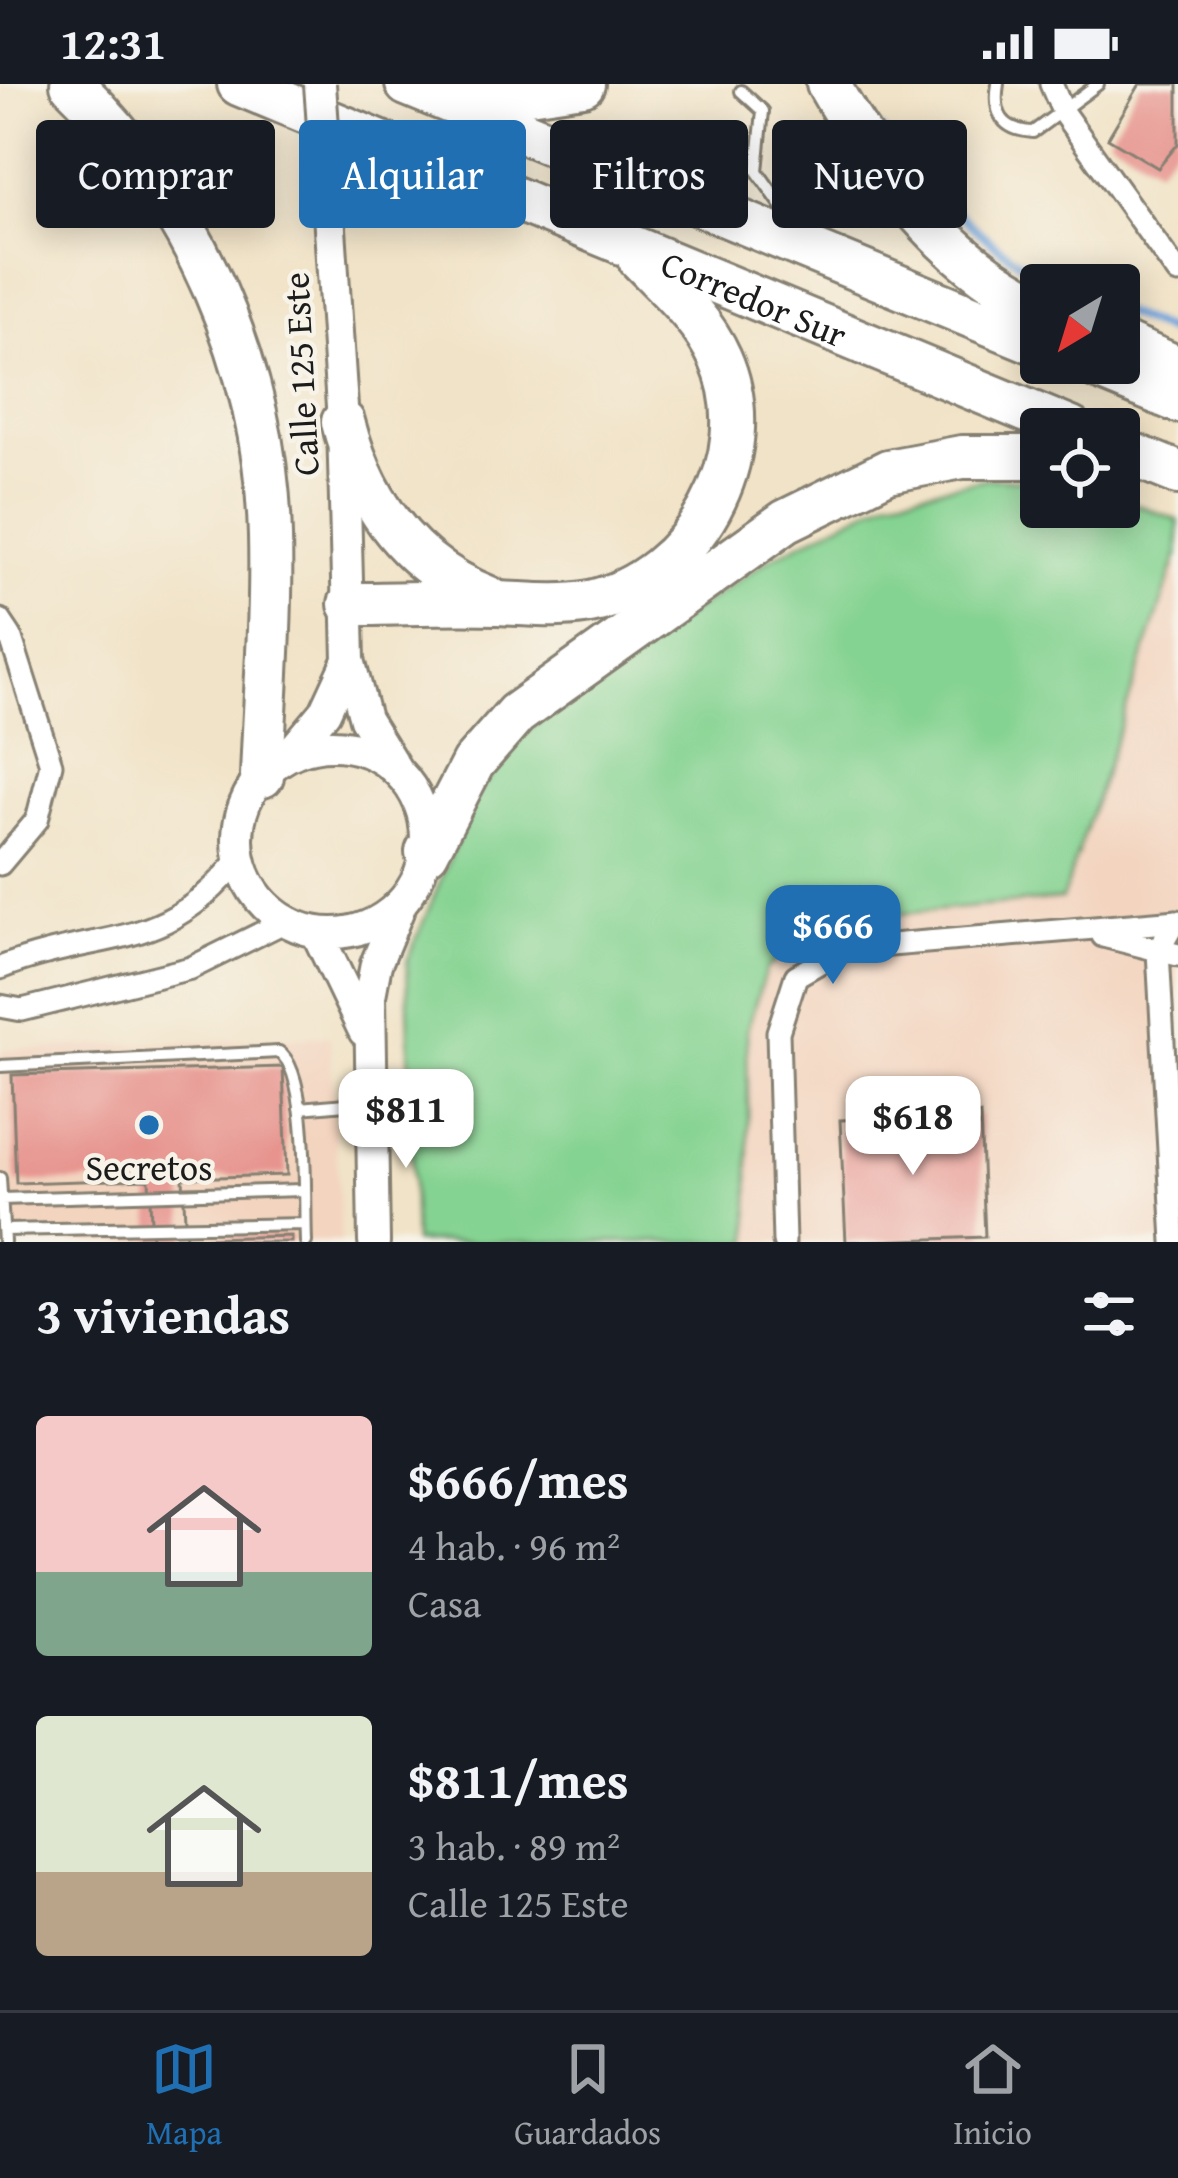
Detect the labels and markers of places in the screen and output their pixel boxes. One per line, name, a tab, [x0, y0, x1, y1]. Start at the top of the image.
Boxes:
pin: $666	[762, 885, 904, 987]
pin: $811	[335, 1069, 477, 1171]
pin: $618	[842, 1076, 984, 1178]
marker: Secretos	[136, 1112, 162, 1138]
place label: Secretos	[86, 1140, 212, 1193]

